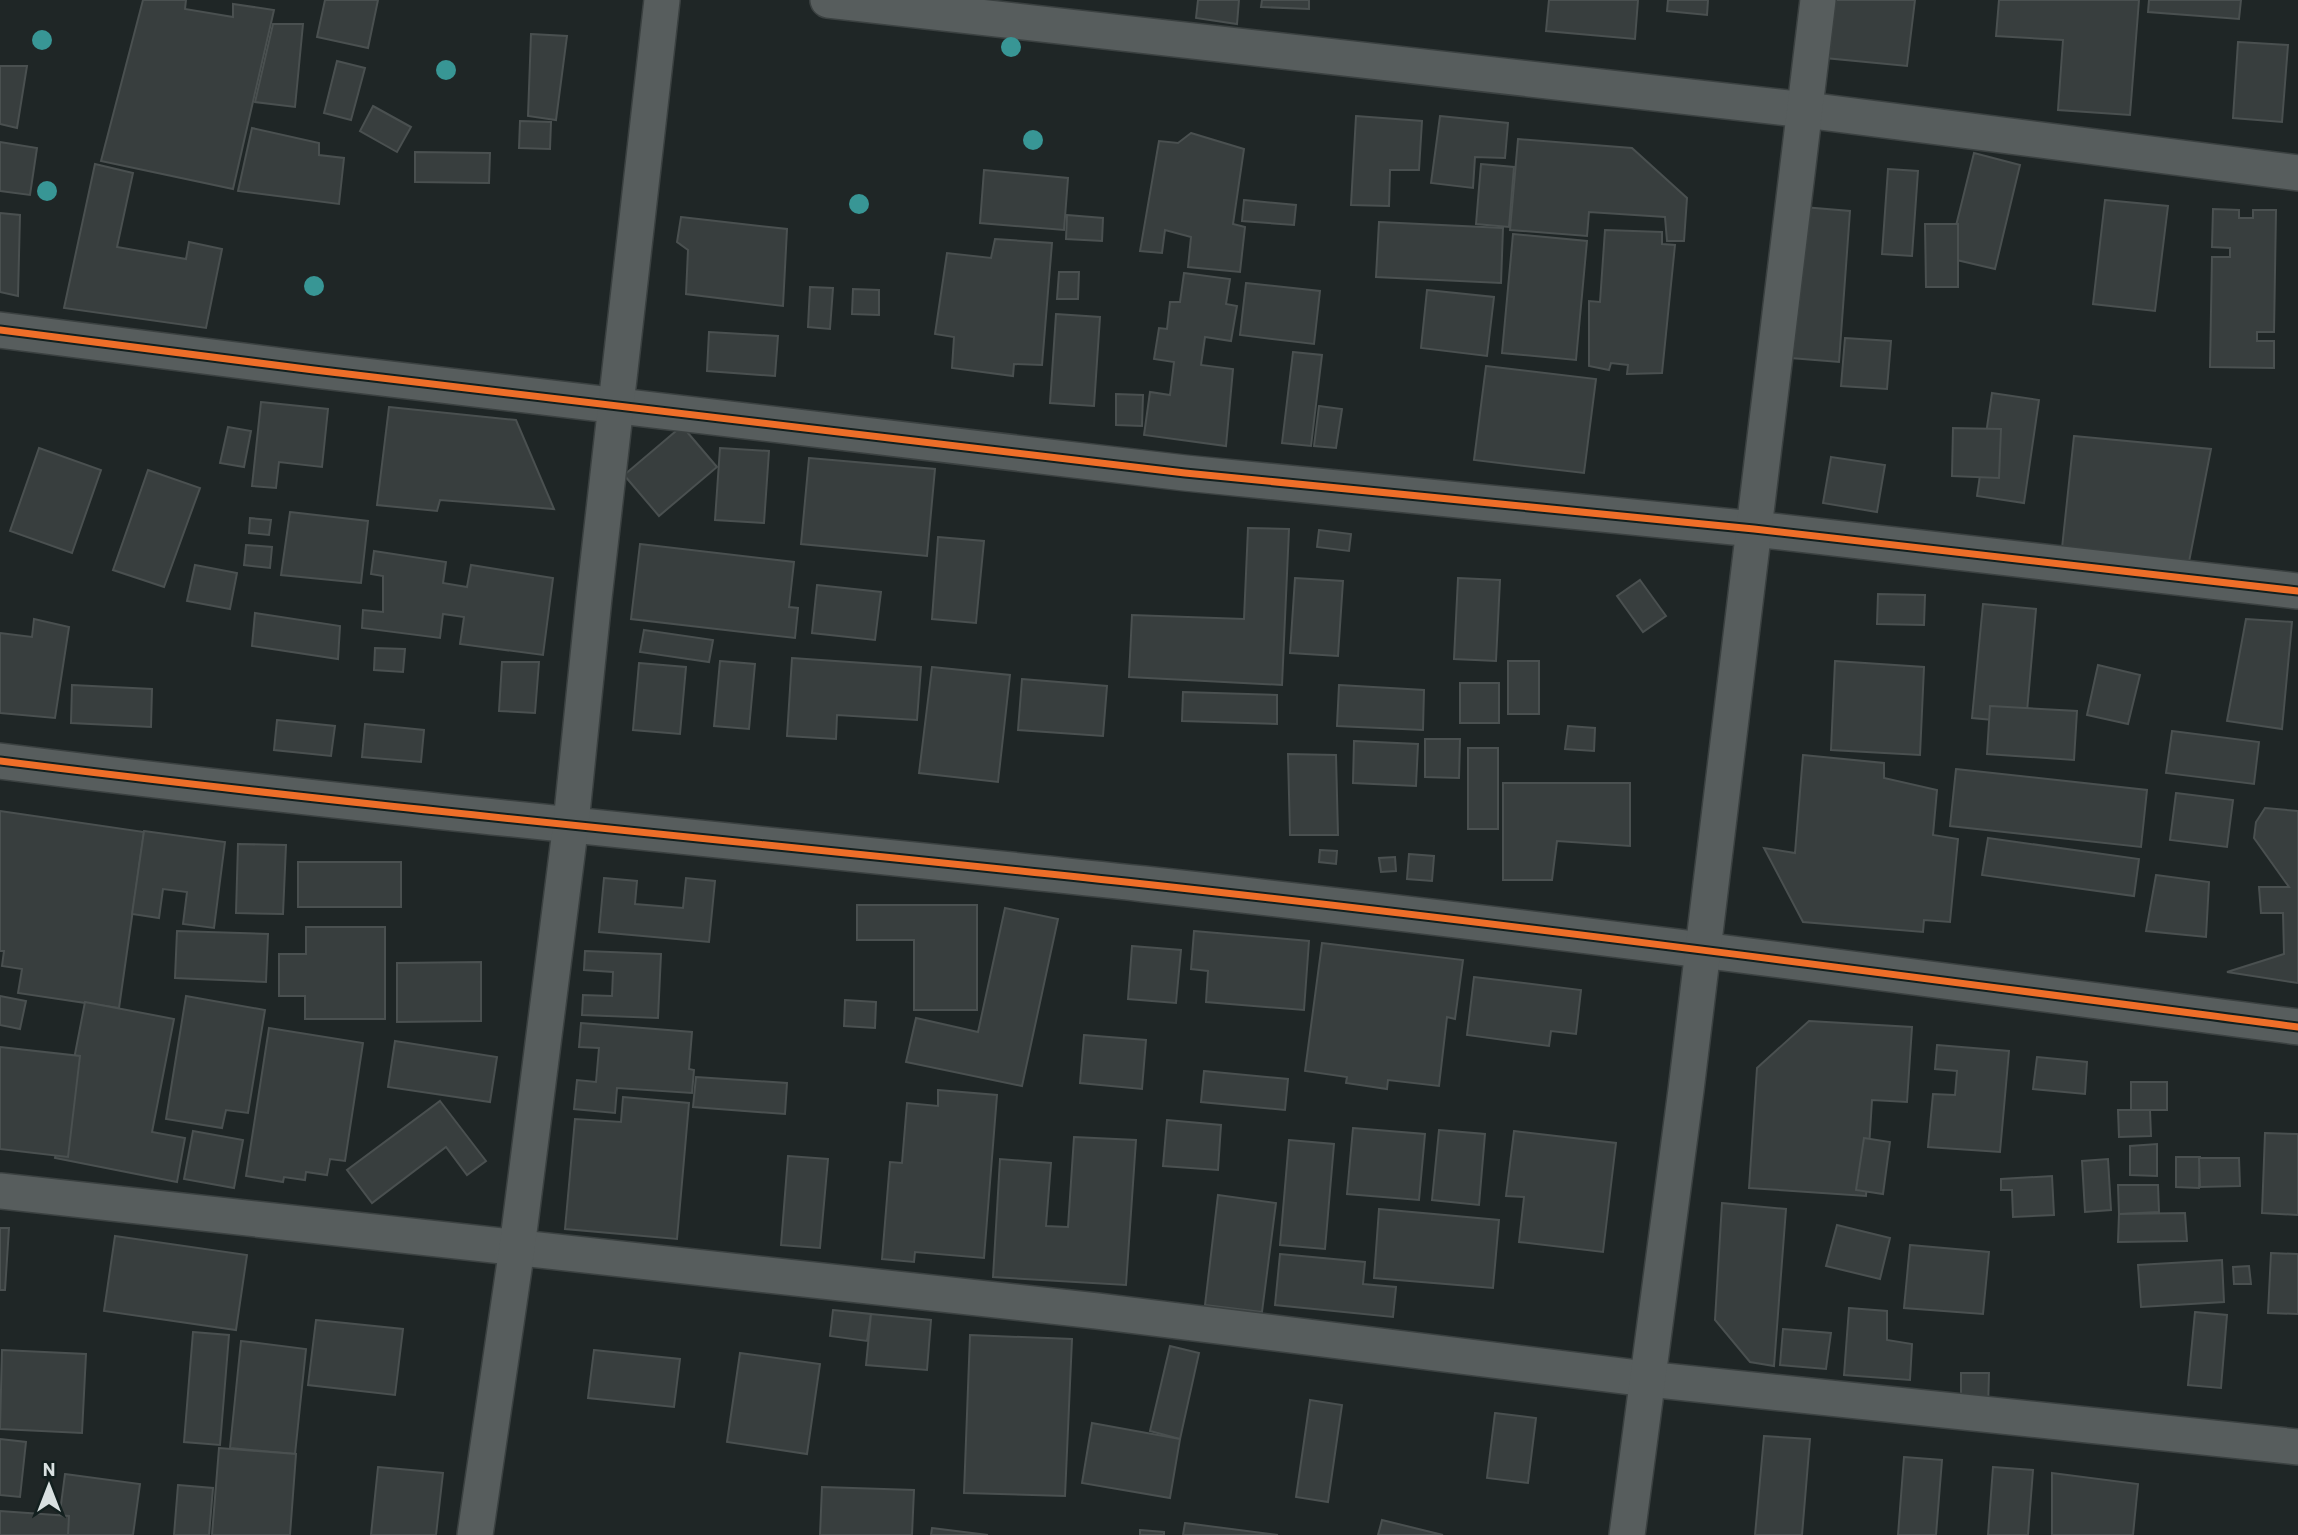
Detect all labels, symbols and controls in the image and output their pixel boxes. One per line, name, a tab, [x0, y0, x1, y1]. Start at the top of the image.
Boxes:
north arrow	[14, 1451, 84, 1521]
text: N	[43, 1457, 55, 1480]

